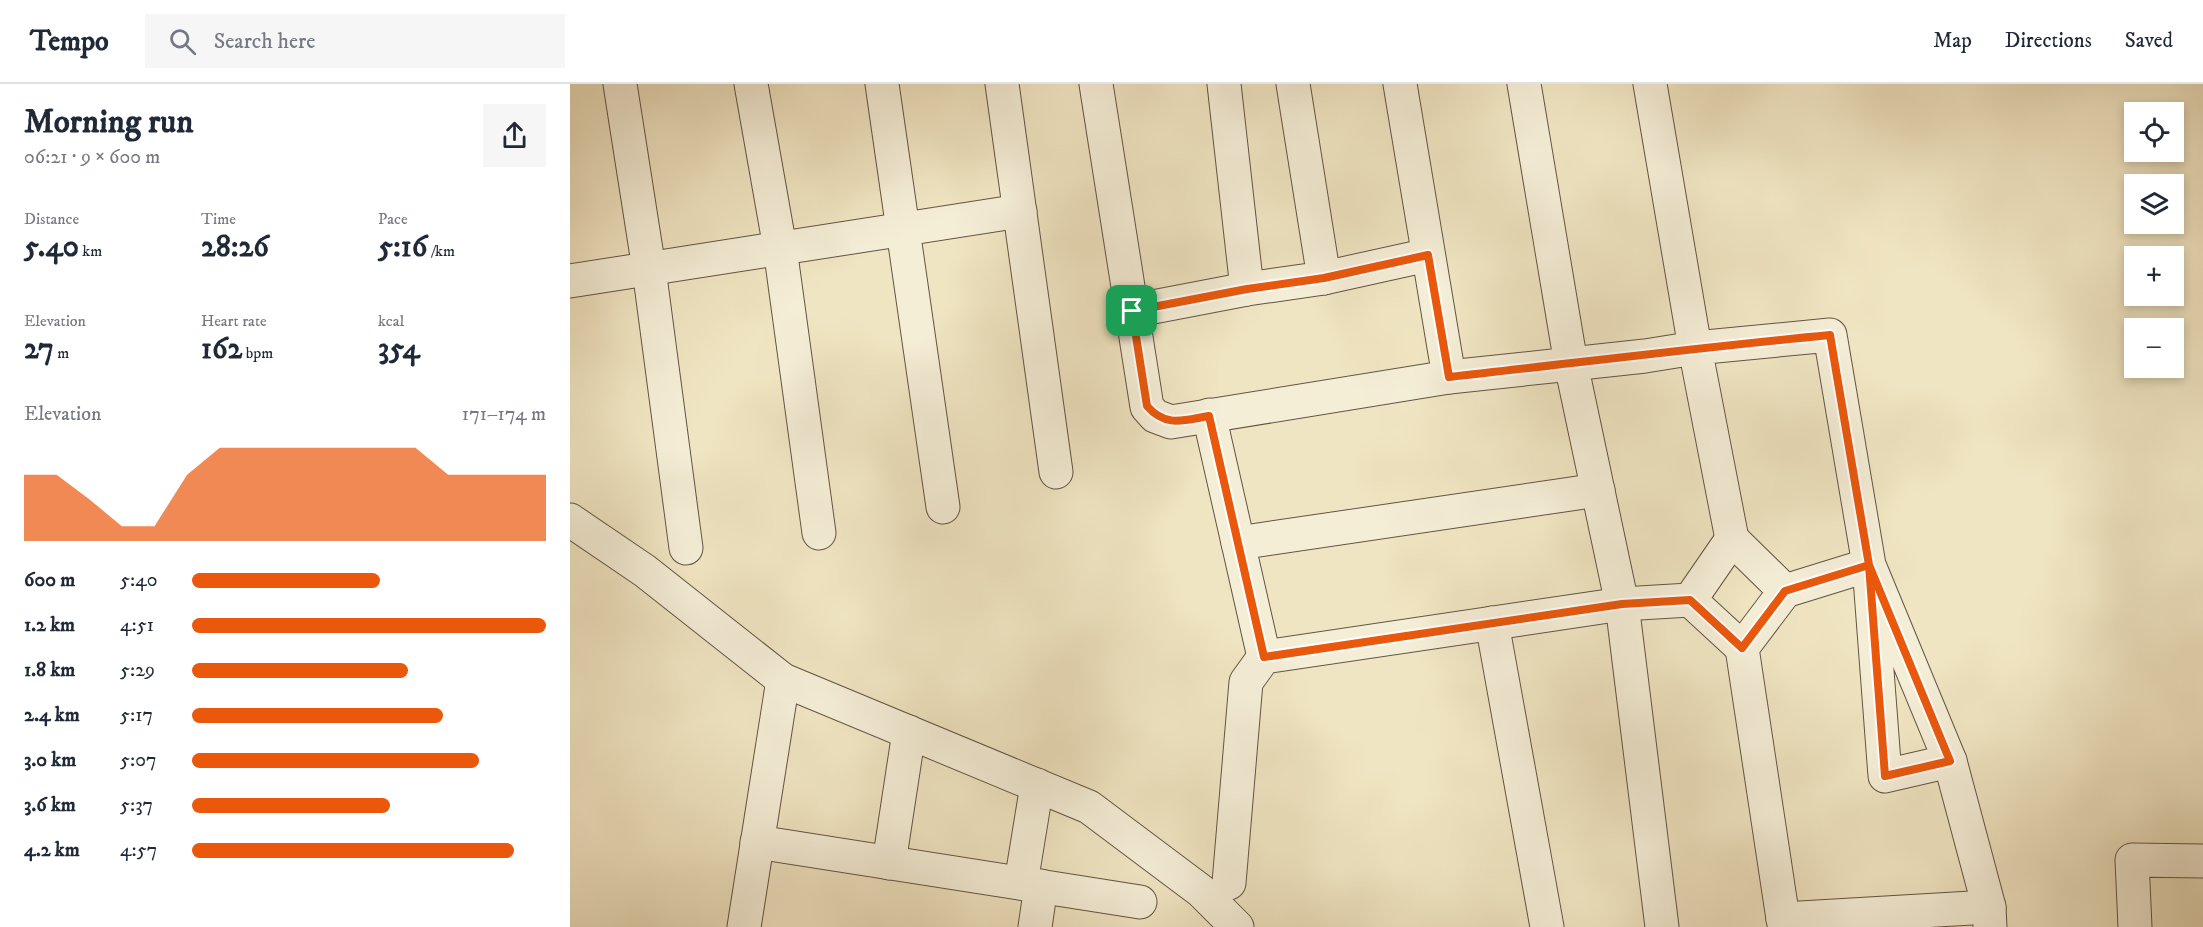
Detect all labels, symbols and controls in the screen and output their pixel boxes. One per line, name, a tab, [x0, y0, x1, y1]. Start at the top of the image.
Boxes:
search box	[145, 14, 565, 68]
text: Tempo	[30, 24, 109, 59]
icon: search	[166, 25, 199, 58]
text: Search here	[214, 28, 315, 55]
text: Map	[1933, 28, 1972, 54]
text: Directions	[2005, 28, 2092, 54]
text: Saved	[2125, 28, 2173, 54]
text: Morning run	[24, 102, 193, 143]
map controls	[2124, 102, 2184, 378]
button: locate	[2124, 102, 2184, 162]
button: share	[483, 104, 546, 167]
text: 06:21 · 9 × 600 m	[24, 145, 160, 170]
button: layers	[2124, 174, 2184, 234]
text: Distance	[24, 209, 79, 229]
text: Time	[201, 209, 236, 229]
text: Pace	[378, 209, 408, 229]
text: 5.40	[24, 229, 79, 266]
text: 28:26	[201, 229, 269, 266]
text: 5:16	[378, 229, 427, 266]
text: km	[79, 241, 102, 261]
text: /km	[427, 241, 455, 261]
button: +	[2124, 246, 2184, 306]
pin	[1106, 285, 1157, 336]
icon: arrive	[1115, 294, 1148, 327]
text: Elevation	[24, 311, 86, 331]
text: Heart rate	[201, 311, 267, 331]
text: kcal	[378, 311, 404, 331]
button: −	[2124, 318, 2184, 378]
text: 27	[24, 331, 54, 368]
text: 162	[201, 331, 242, 368]
text: 354	[378, 331, 420, 368]
text: m	[54, 343, 69, 363]
text: bpm	[242, 343, 273, 363]
text: Elevation	[24, 402, 101, 427]
text: 171–174 m	[462, 402, 546, 427]
text: 600 m	[24, 568, 75, 593]
text: 5:40	[120, 568, 157, 593]
text: 1.2 km	[24, 613, 75, 638]
text: 4:51	[120, 613, 154, 638]
text: 1.8 km	[24, 658, 75, 683]
text: 5:29	[120, 658, 155, 683]
text: 2.4 km	[24, 703, 80, 728]
text: 5:17	[120, 703, 153, 728]
text: 3.0 km	[24, 748, 76, 773]
text: 5:07	[120, 748, 156, 773]
text: 3.6 km	[24, 793, 76, 818]
text: 5:37	[120, 793, 153, 818]
text: 4.2 km	[24, 838, 80, 863]
text: 4:57	[120, 838, 157, 863]

